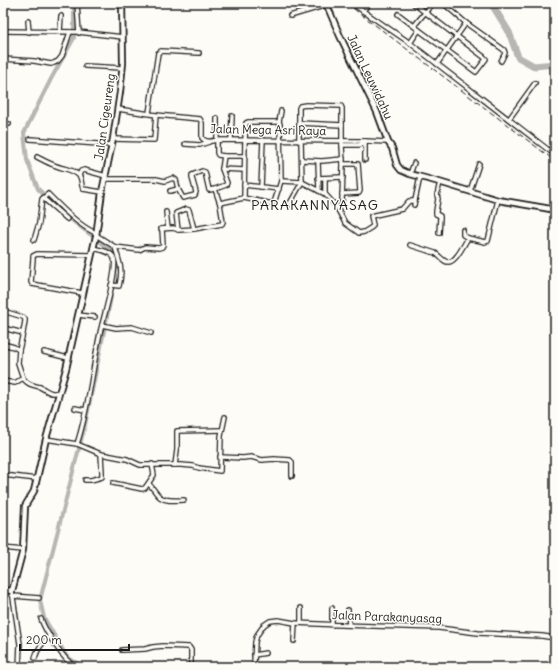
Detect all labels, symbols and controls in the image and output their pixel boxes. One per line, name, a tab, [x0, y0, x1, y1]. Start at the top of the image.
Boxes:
street label: Jalan Leuwidahu	[344, 32, 397, 122]
street label: Jalan Cigeureng	[91, 72, 118, 161]
street label: Jalan Mega Asri Raya	[210, 121, 326, 138]
district label: PARAKANNYASAG	[251, 196, 379, 214]
street label: Jalan Parakanyasag	[332, 607, 442, 626]
scale bar	[20, 626, 129, 652]
text: 200 m	[26, 632, 62, 647]

